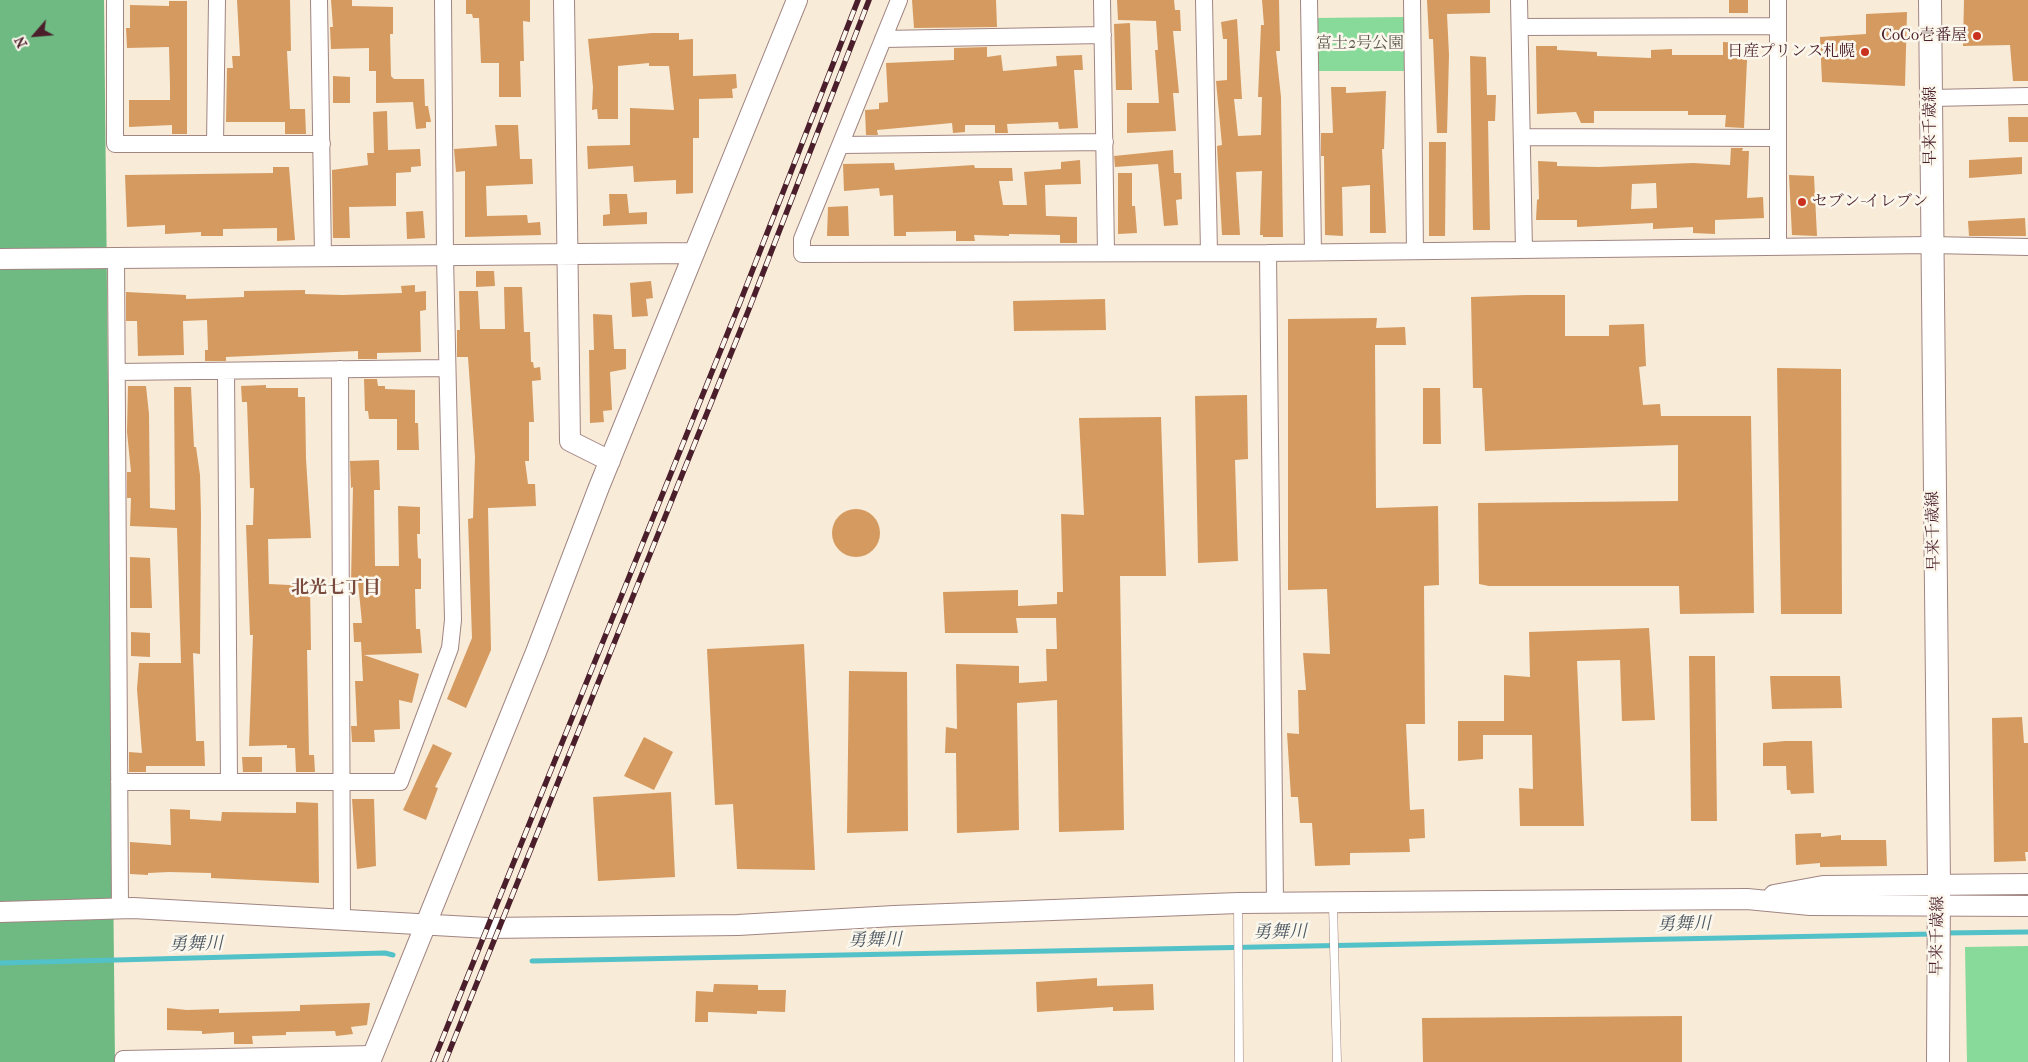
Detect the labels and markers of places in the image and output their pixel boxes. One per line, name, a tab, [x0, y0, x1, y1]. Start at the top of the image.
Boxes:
place label: CoCo壱番屋	[1881, 26, 1967, 46]
marker: CoCo壱番屋	[1971, 30, 1983, 42]
place label: 日産プリンス札幌	[1727, 42, 1855, 62]
marker: 日産プリンス札幌	[1859, 46, 1871, 58]
place label: セブン-イレブン	[1812, 192, 1928, 212]
marker: セブン-イレブン	[1796, 196, 1808, 208]

